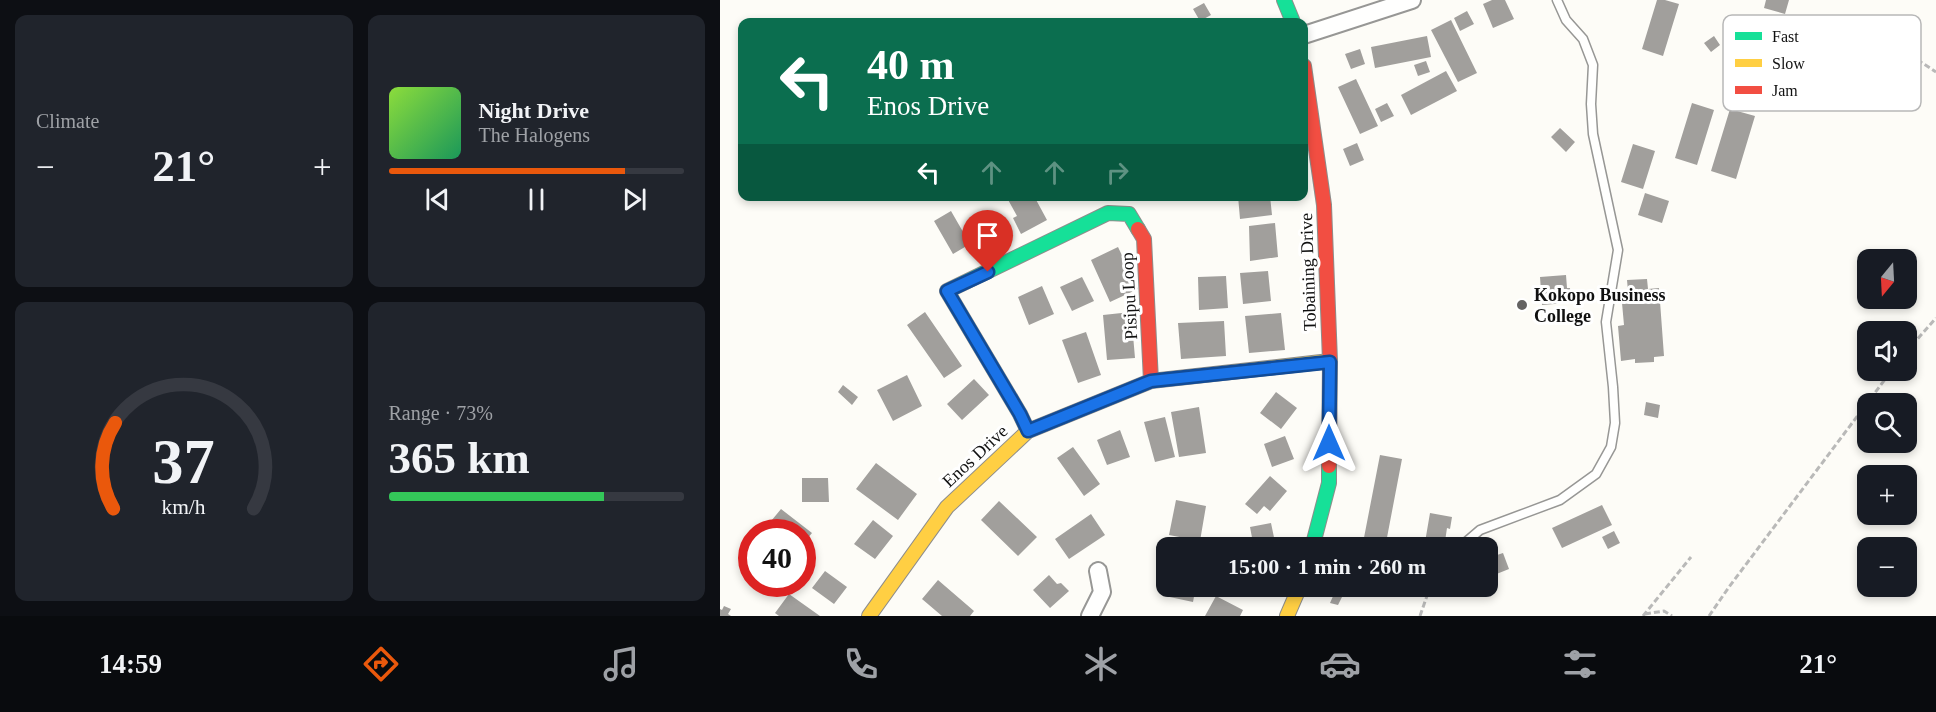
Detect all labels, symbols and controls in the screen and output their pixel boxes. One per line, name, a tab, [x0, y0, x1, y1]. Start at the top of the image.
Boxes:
legend	[1723, 15, 1921, 111]
text: Fast	[1772, 28, 1799, 45]
icon: left	[768, 42, 846, 120]
text: 40 m	[867, 42, 955, 88]
text: Slow	[1772, 55, 1805, 72]
text: Jam	[1772, 82, 1798, 99]
text: Enos Drive	[867, 91, 989, 121]
text: Night Drive	[479, 98, 589, 123]
text: Climate	[36, 110, 99, 132]
text: The Halogens	[479, 124, 590, 146]
text: 21°	[152, 141, 215, 191]
text: −	[36, 149, 55, 185]
text: +	[313, 149, 332, 185]
icon: left	[912, 156, 945, 189]
icon: ahead	[975, 156, 1008, 189]
icon: ahead	[1038, 156, 1071, 189]
icon: right	[1101, 156, 1134, 189]
icon: previous	[421, 183, 454, 216]
icon: pause	[520, 183, 553, 216]
icon: next	[618, 183, 651, 216]
pin	[962, 210, 1013, 272]
street label: Tobaining Drive	[1296, 213, 1320, 331]
icon: arrive	[971, 219, 1004, 252]
north arrow	[1857, 249, 1917, 309]
map controls	[1857, 249, 1917, 597]
street label: Pisipu Loop	[1117, 252, 1141, 340]
place label: Kokopo Business College	[1534, 285, 1666, 326]
marker: Kokopo Business College	[1515, 298, 1529, 312]
button: sound	[1857, 321, 1917, 381]
button: search	[1857, 393, 1917, 453]
text: Range · 73%	[389, 402, 493, 424]
position arrow	[1297, 411, 1361, 475]
street label: Enos Drive	[938, 421, 1012, 491]
text: 37	[153, 427, 215, 496]
text: 365 km	[389, 433, 530, 483]
button: +	[1857, 465, 1917, 525]
text: km/h	[162, 495, 206, 519]
speed limit sign: 40	[738, 519, 816, 597]
button: −	[1857, 537, 1917, 597]
text: 15:00 · 1 min · 260 m	[1228, 554, 1426, 579]
icon: directions	[360, 643, 402, 685]
icon: music	[600, 643, 642, 685]
icon: phone	[840, 643, 882, 685]
icon: climate	[1080, 643, 1122, 685]
icon: car	[1319, 643, 1361, 685]
icon: filters	[1559, 643, 1601, 685]
text: 14:59	[99, 649, 162, 679]
text: 21°	[1799, 649, 1837, 679]

